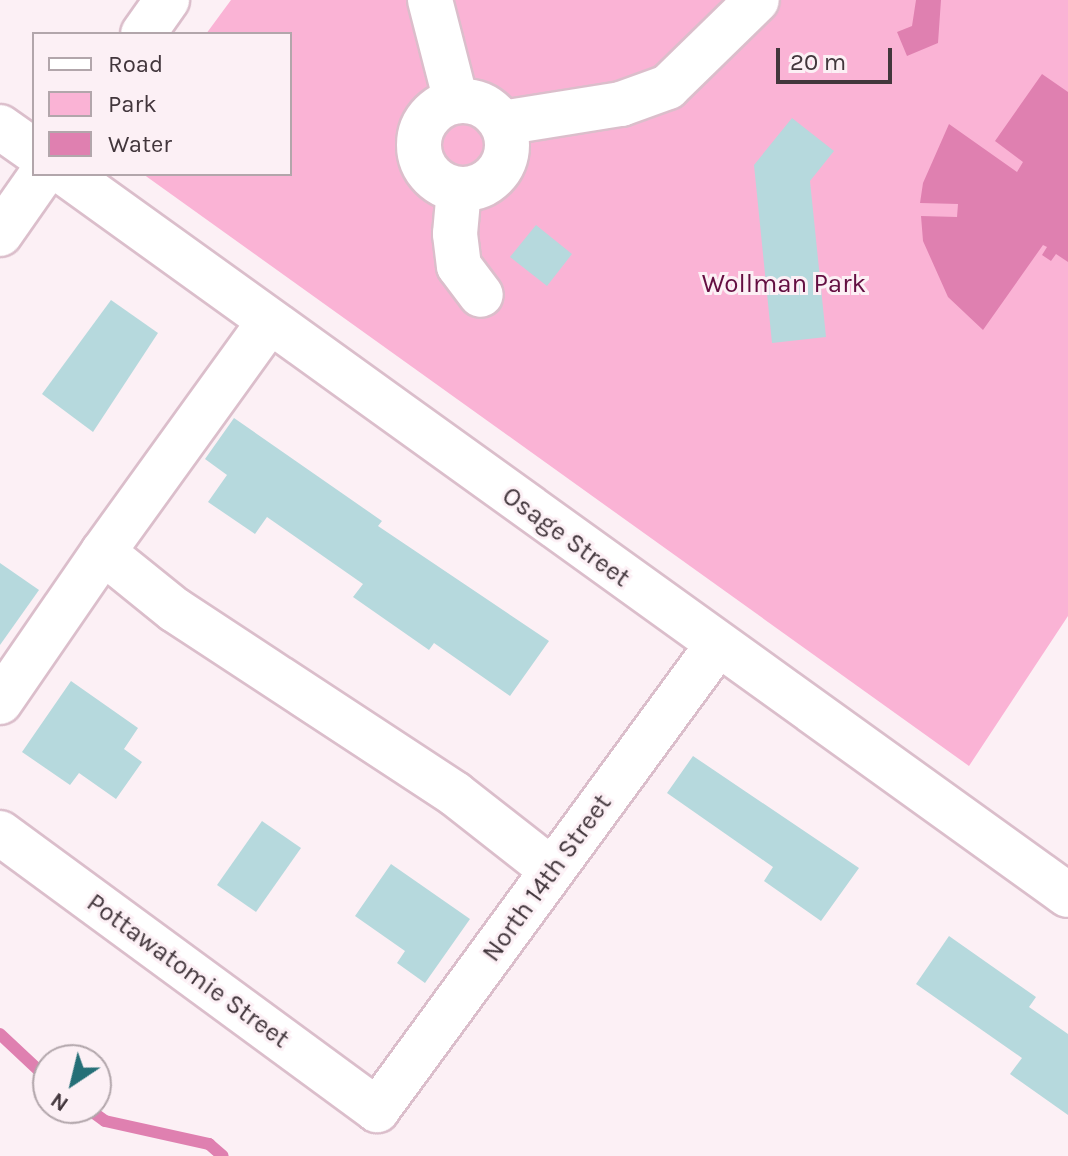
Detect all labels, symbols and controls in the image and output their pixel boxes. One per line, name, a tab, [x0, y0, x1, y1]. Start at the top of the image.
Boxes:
legend	[32, 32, 292, 176]
scale bar	[780, 32, 896, 82]
text: 20 m	[790, 48, 846, 76]
text: Road	[108, 50, 163, 78]
text: Park	[108, 90, 157, 118]
text: Water	[108, 130, 172, 158]
park label: Wollman Park	[702, 268, 866, 300]
street label: Osage Street	[496, 480, 636, 594]
street label: North 14th Street	[476, 788, 618, 968]
street label: Pottawatomie Street	[81, 887, 295, 1055]
north arrow	[32, 1044, 112, 1124]
text: N	[45, 1087, 73, 1117]

